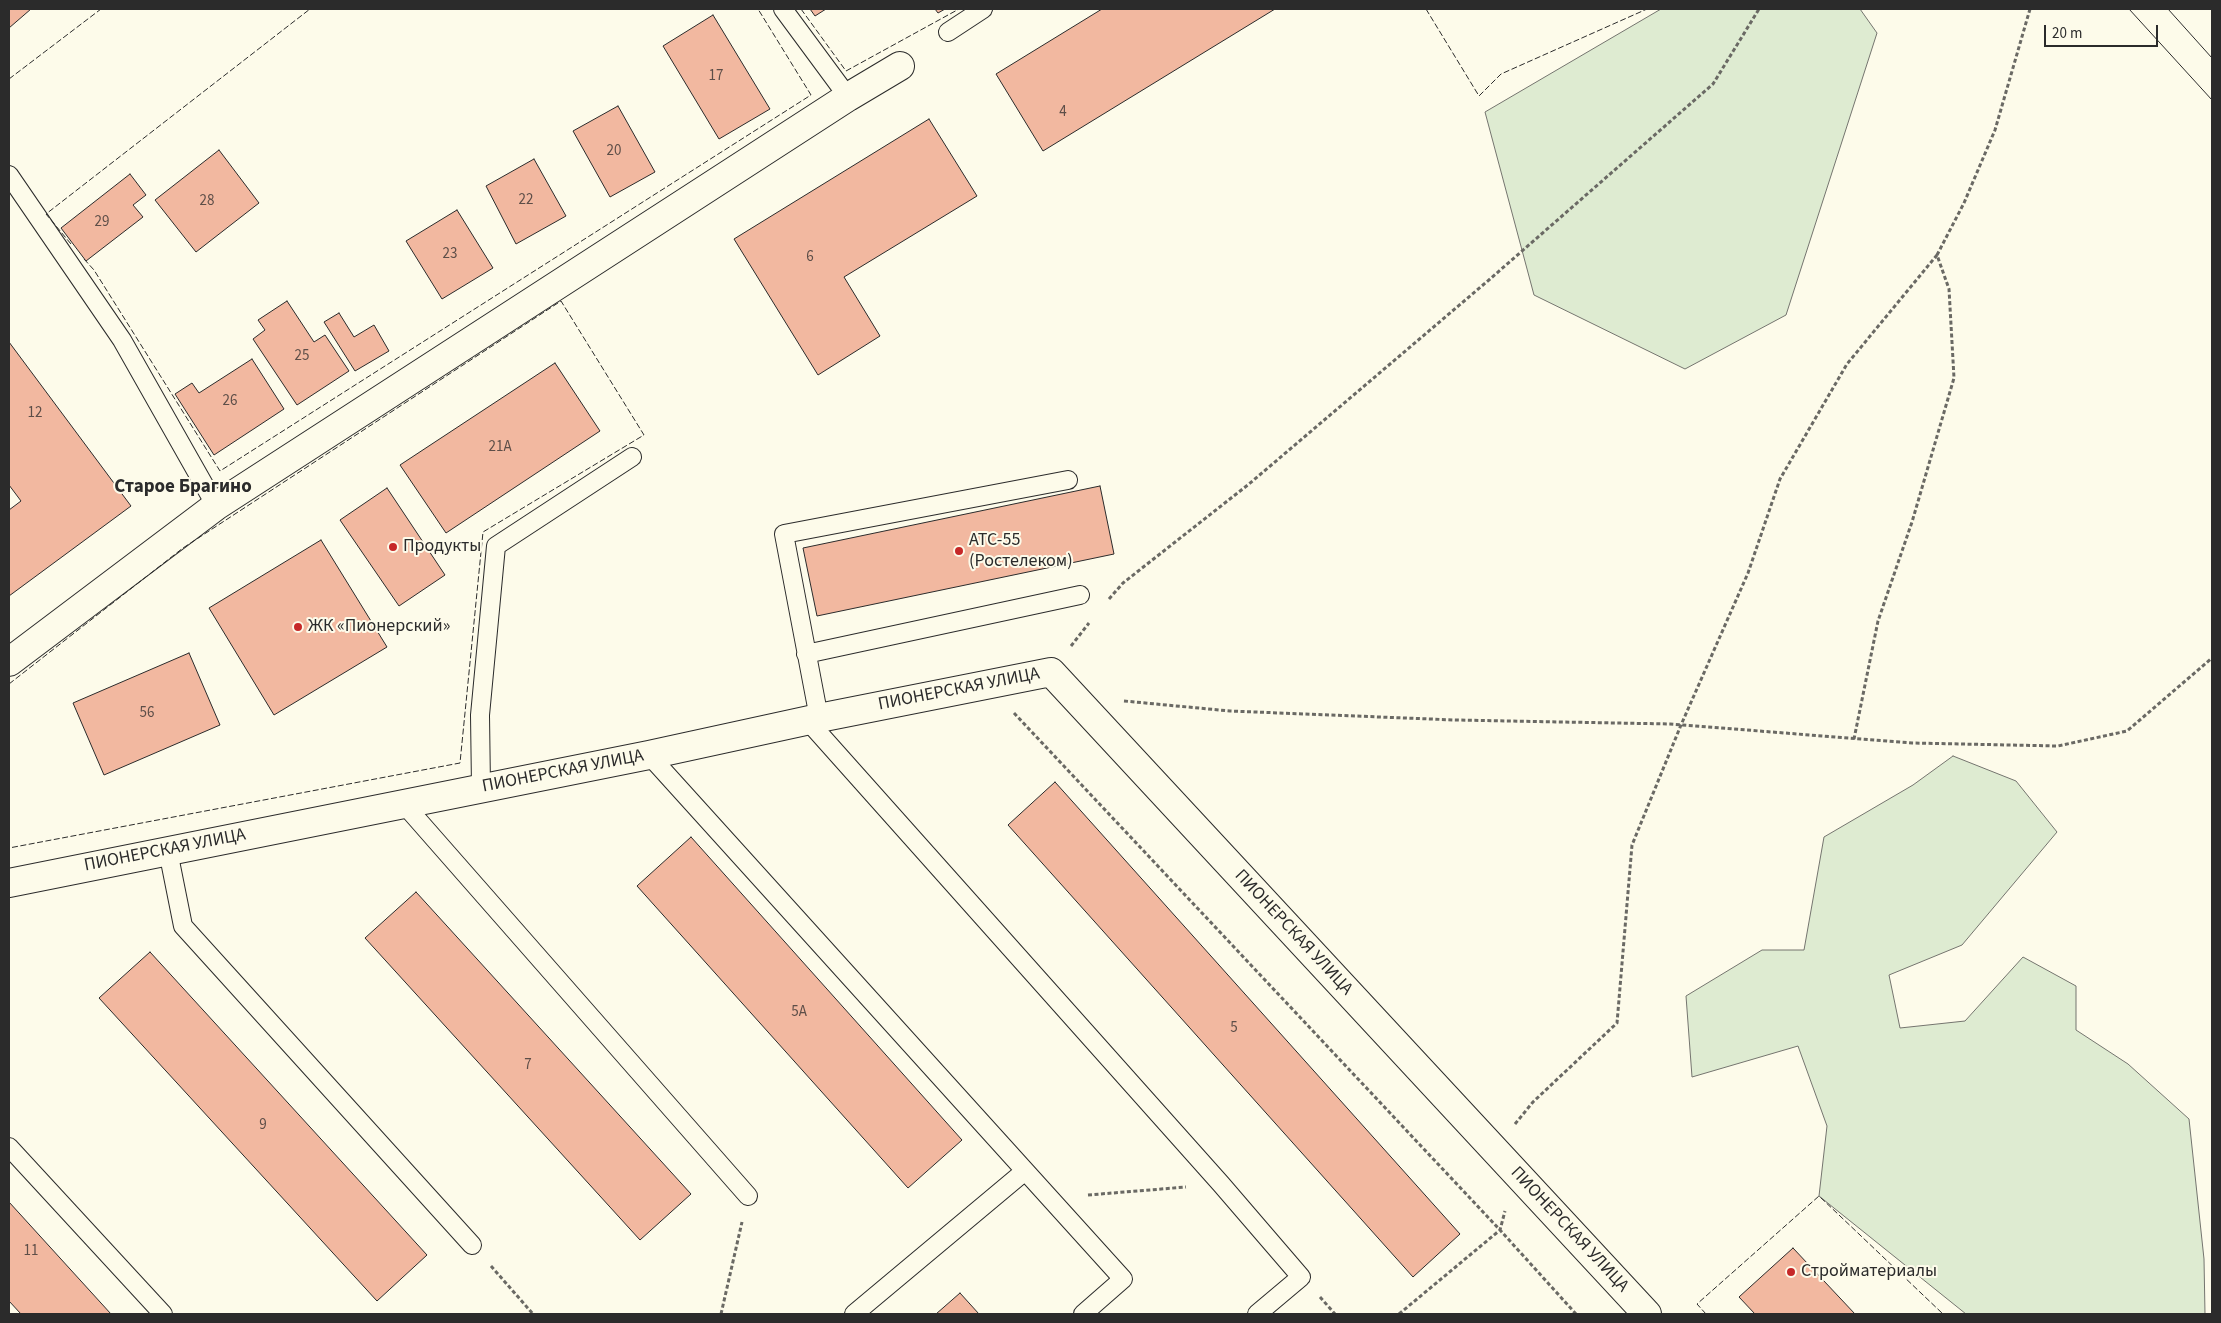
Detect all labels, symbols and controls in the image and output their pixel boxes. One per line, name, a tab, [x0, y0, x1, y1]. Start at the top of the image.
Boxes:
scale bar	[2046, 15, 2160, 47]
text: 20 m	[2052, 23, 2082, 44]
house number: 17	[709, 68, 723, 86]
house number: 4	[1059, 104, 1067, 122]
house number: 20	[607, 143, 621, 161]
house number: 22	[519, 192, 533, 210]
house number: 28	[200, 193, 214, 211]
house number: 29	[95, 214, 109, 232]
house number: 23	[443, 246, 457, 264]
house number: 6	[806, 249, 814, 267]
house number: 25	[295, 348, 309, 366]
house number: 26	[223, 393, 237, 411]
house number: 12	[28, 405, 42, 423]
house number: 21А	[488, 439, 512, 457]
district label: Старое Брагино	[114, 477, 252, 499]
place label: АТС-55 (Ростелеком)	[969, 530, 1073, 572]
place label: Продукты	[403, 536, 481, 558]
marker: Продукты	[387, 541, 399, 553]
marker: АТС-55 (Ростелеком)	[953, 545, 965, 557]
place label: ЖК «Пионерский»	[308, 616, 450, 638]
marker: ЖК «Пионерский»	[292, 621, 304, 633]
street label: ПИОНЕРСКАЯ УЛИЦА	[876, 664, 1042, 716]
house number: 56	[140, 705, 154, 723]
street label: ПИОНЕРСКАЯ УЛИЦА	[480, 746, 646, 798]
street label: ПИОНЕРСКАЯ УЛИЦА	[82, 825, 248, 877]
street label: ПИОНЕРСКАЯ УЛИЦА	[1229, 866, 1357, 1000]
house number: 5А	[791, 1004, 807, 1022]
house number: 5	[1230, 1020, 1238, 1038]
house number: 7	[524, 1057, 532, 1075]
house number: 9	[259, 1117, 267, 1135]
street label: ПИОНЕРСКАЯ УЛИЦА	[1505, 1163, 1633, 1297]
house number: 11	[24, 1243, 38, 1261]
place label: Стройматериалы	[1801, 1261, 1937, 1283]
marker: Стройматериалы	[1785, 1266, 1797, 1278]

